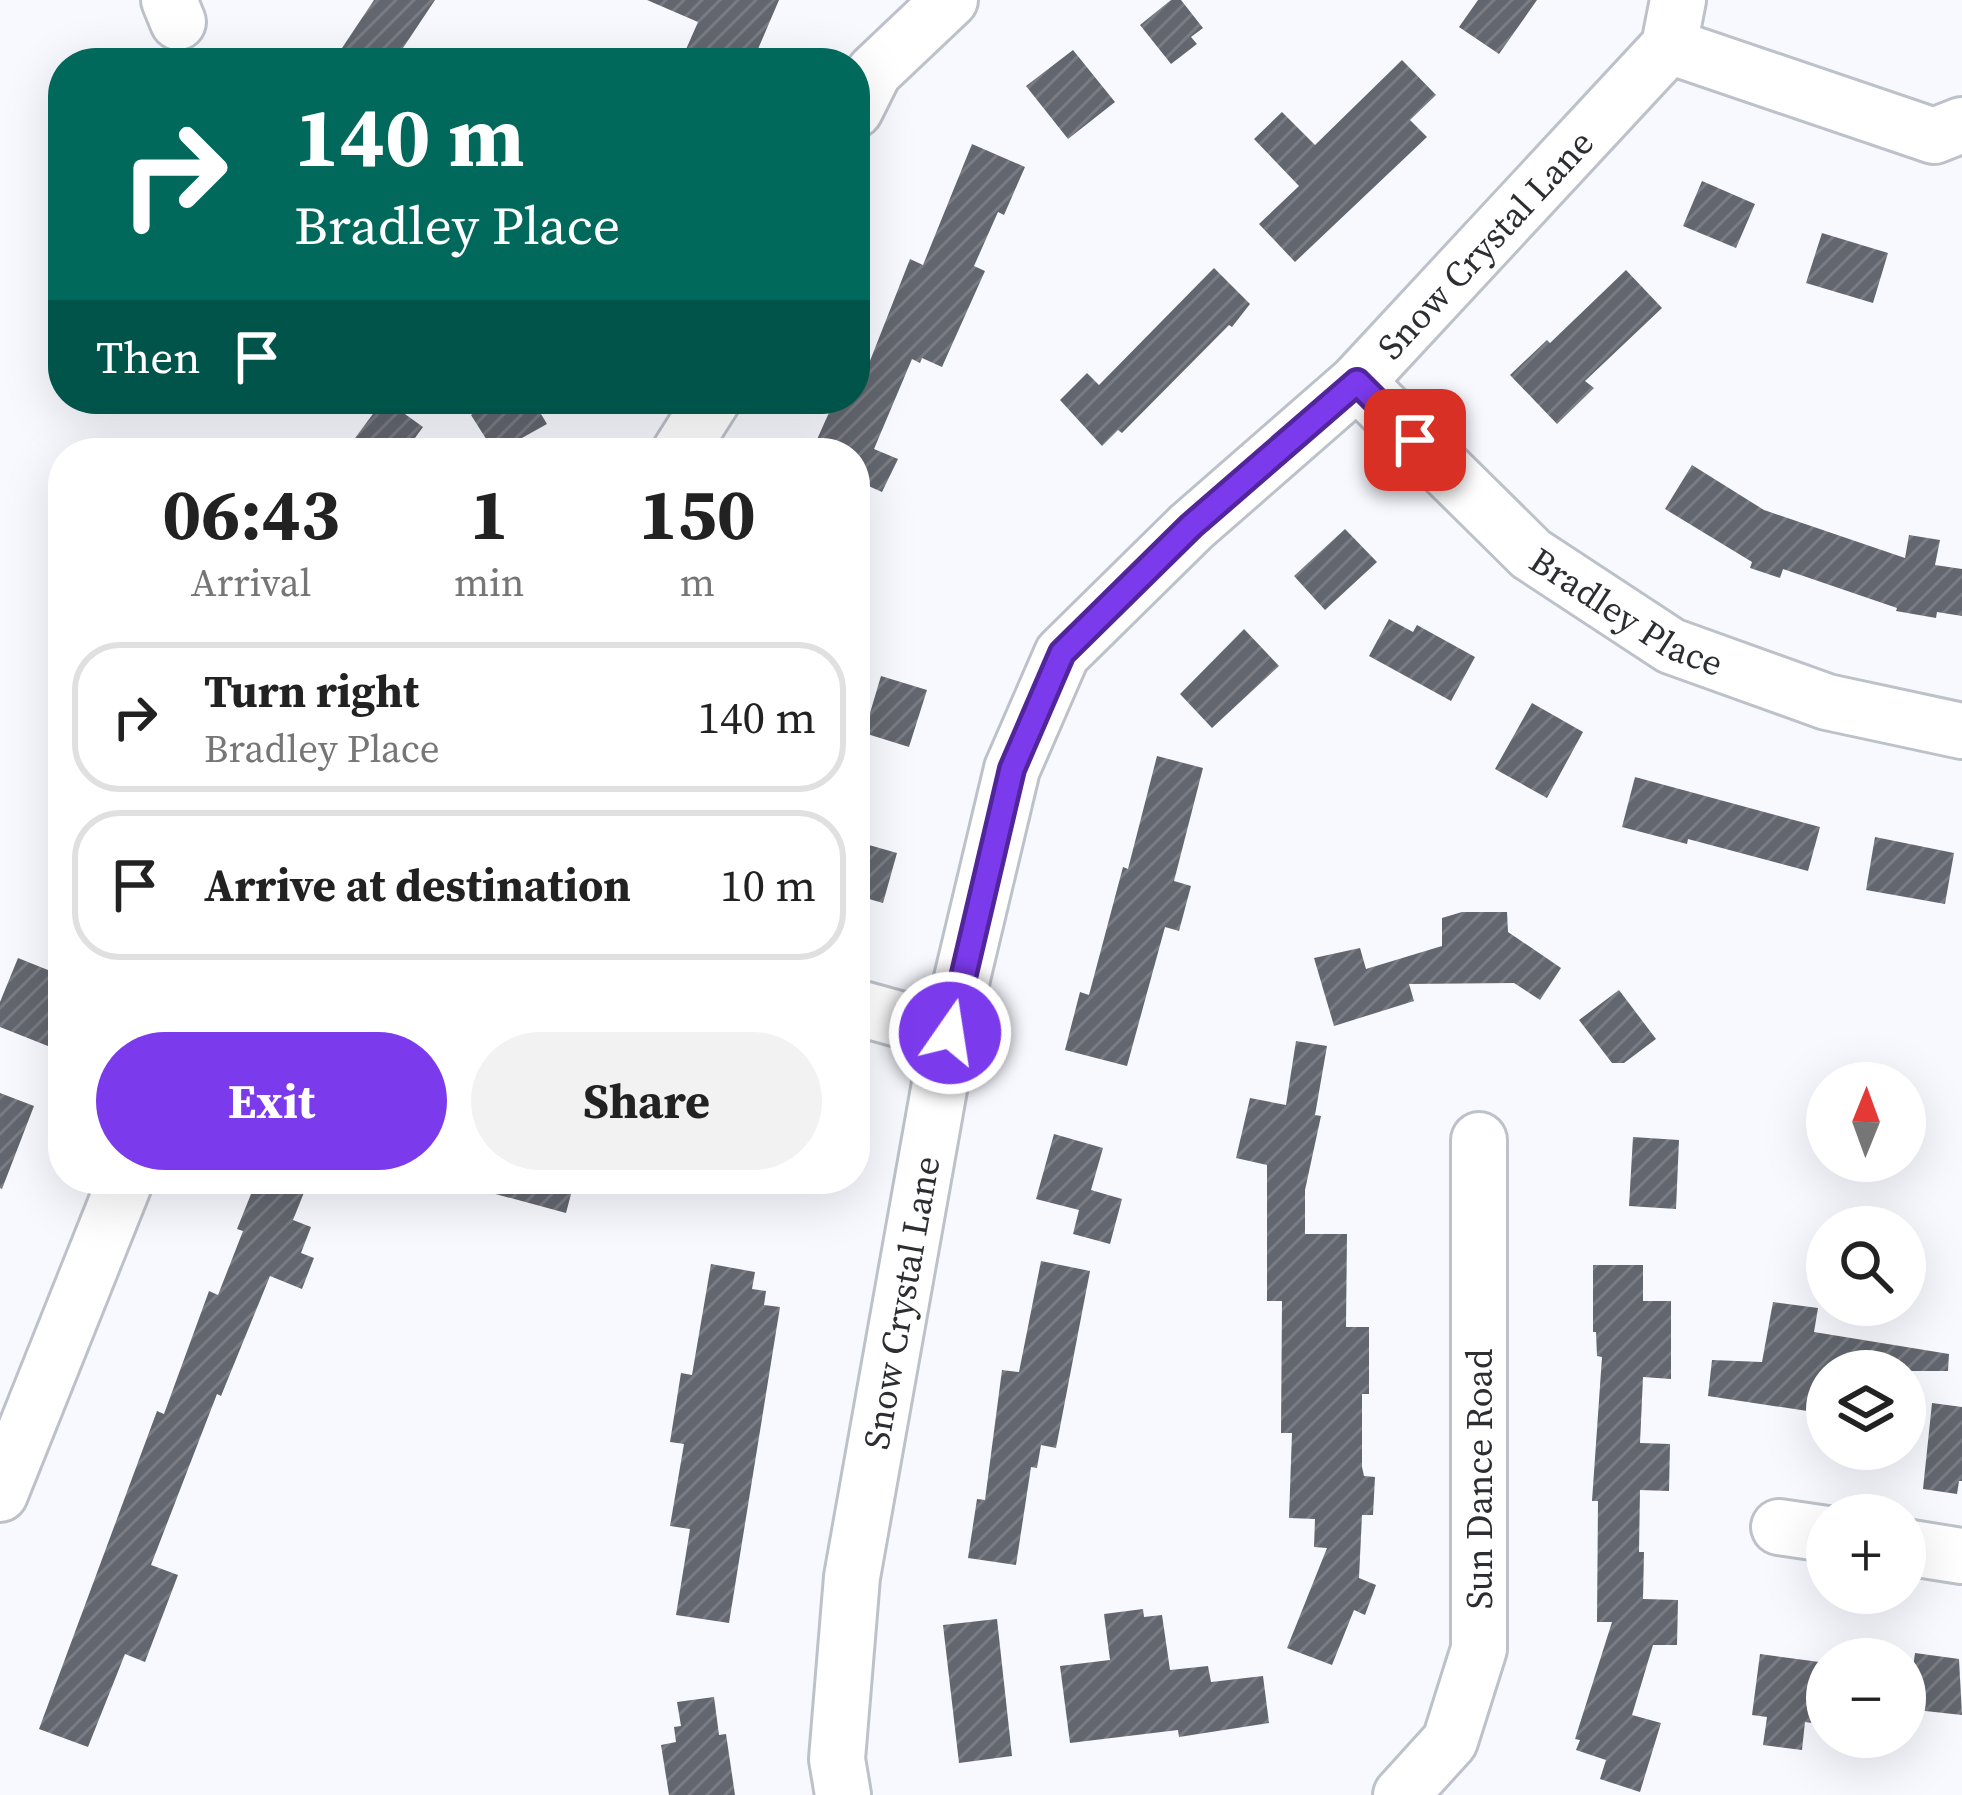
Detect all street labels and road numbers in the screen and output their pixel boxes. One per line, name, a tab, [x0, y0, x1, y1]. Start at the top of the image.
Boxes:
street label: Snow Crystal Lane	[1366, 119, 1604, 370]
street label: Bradley Place	[1520, 536, 1730, 688]
street label: Snow Crystal Lane	[851, 1152, 952, 1453]
street label: Sun Dance Road	[1455, 1349, 1504, 1609]

